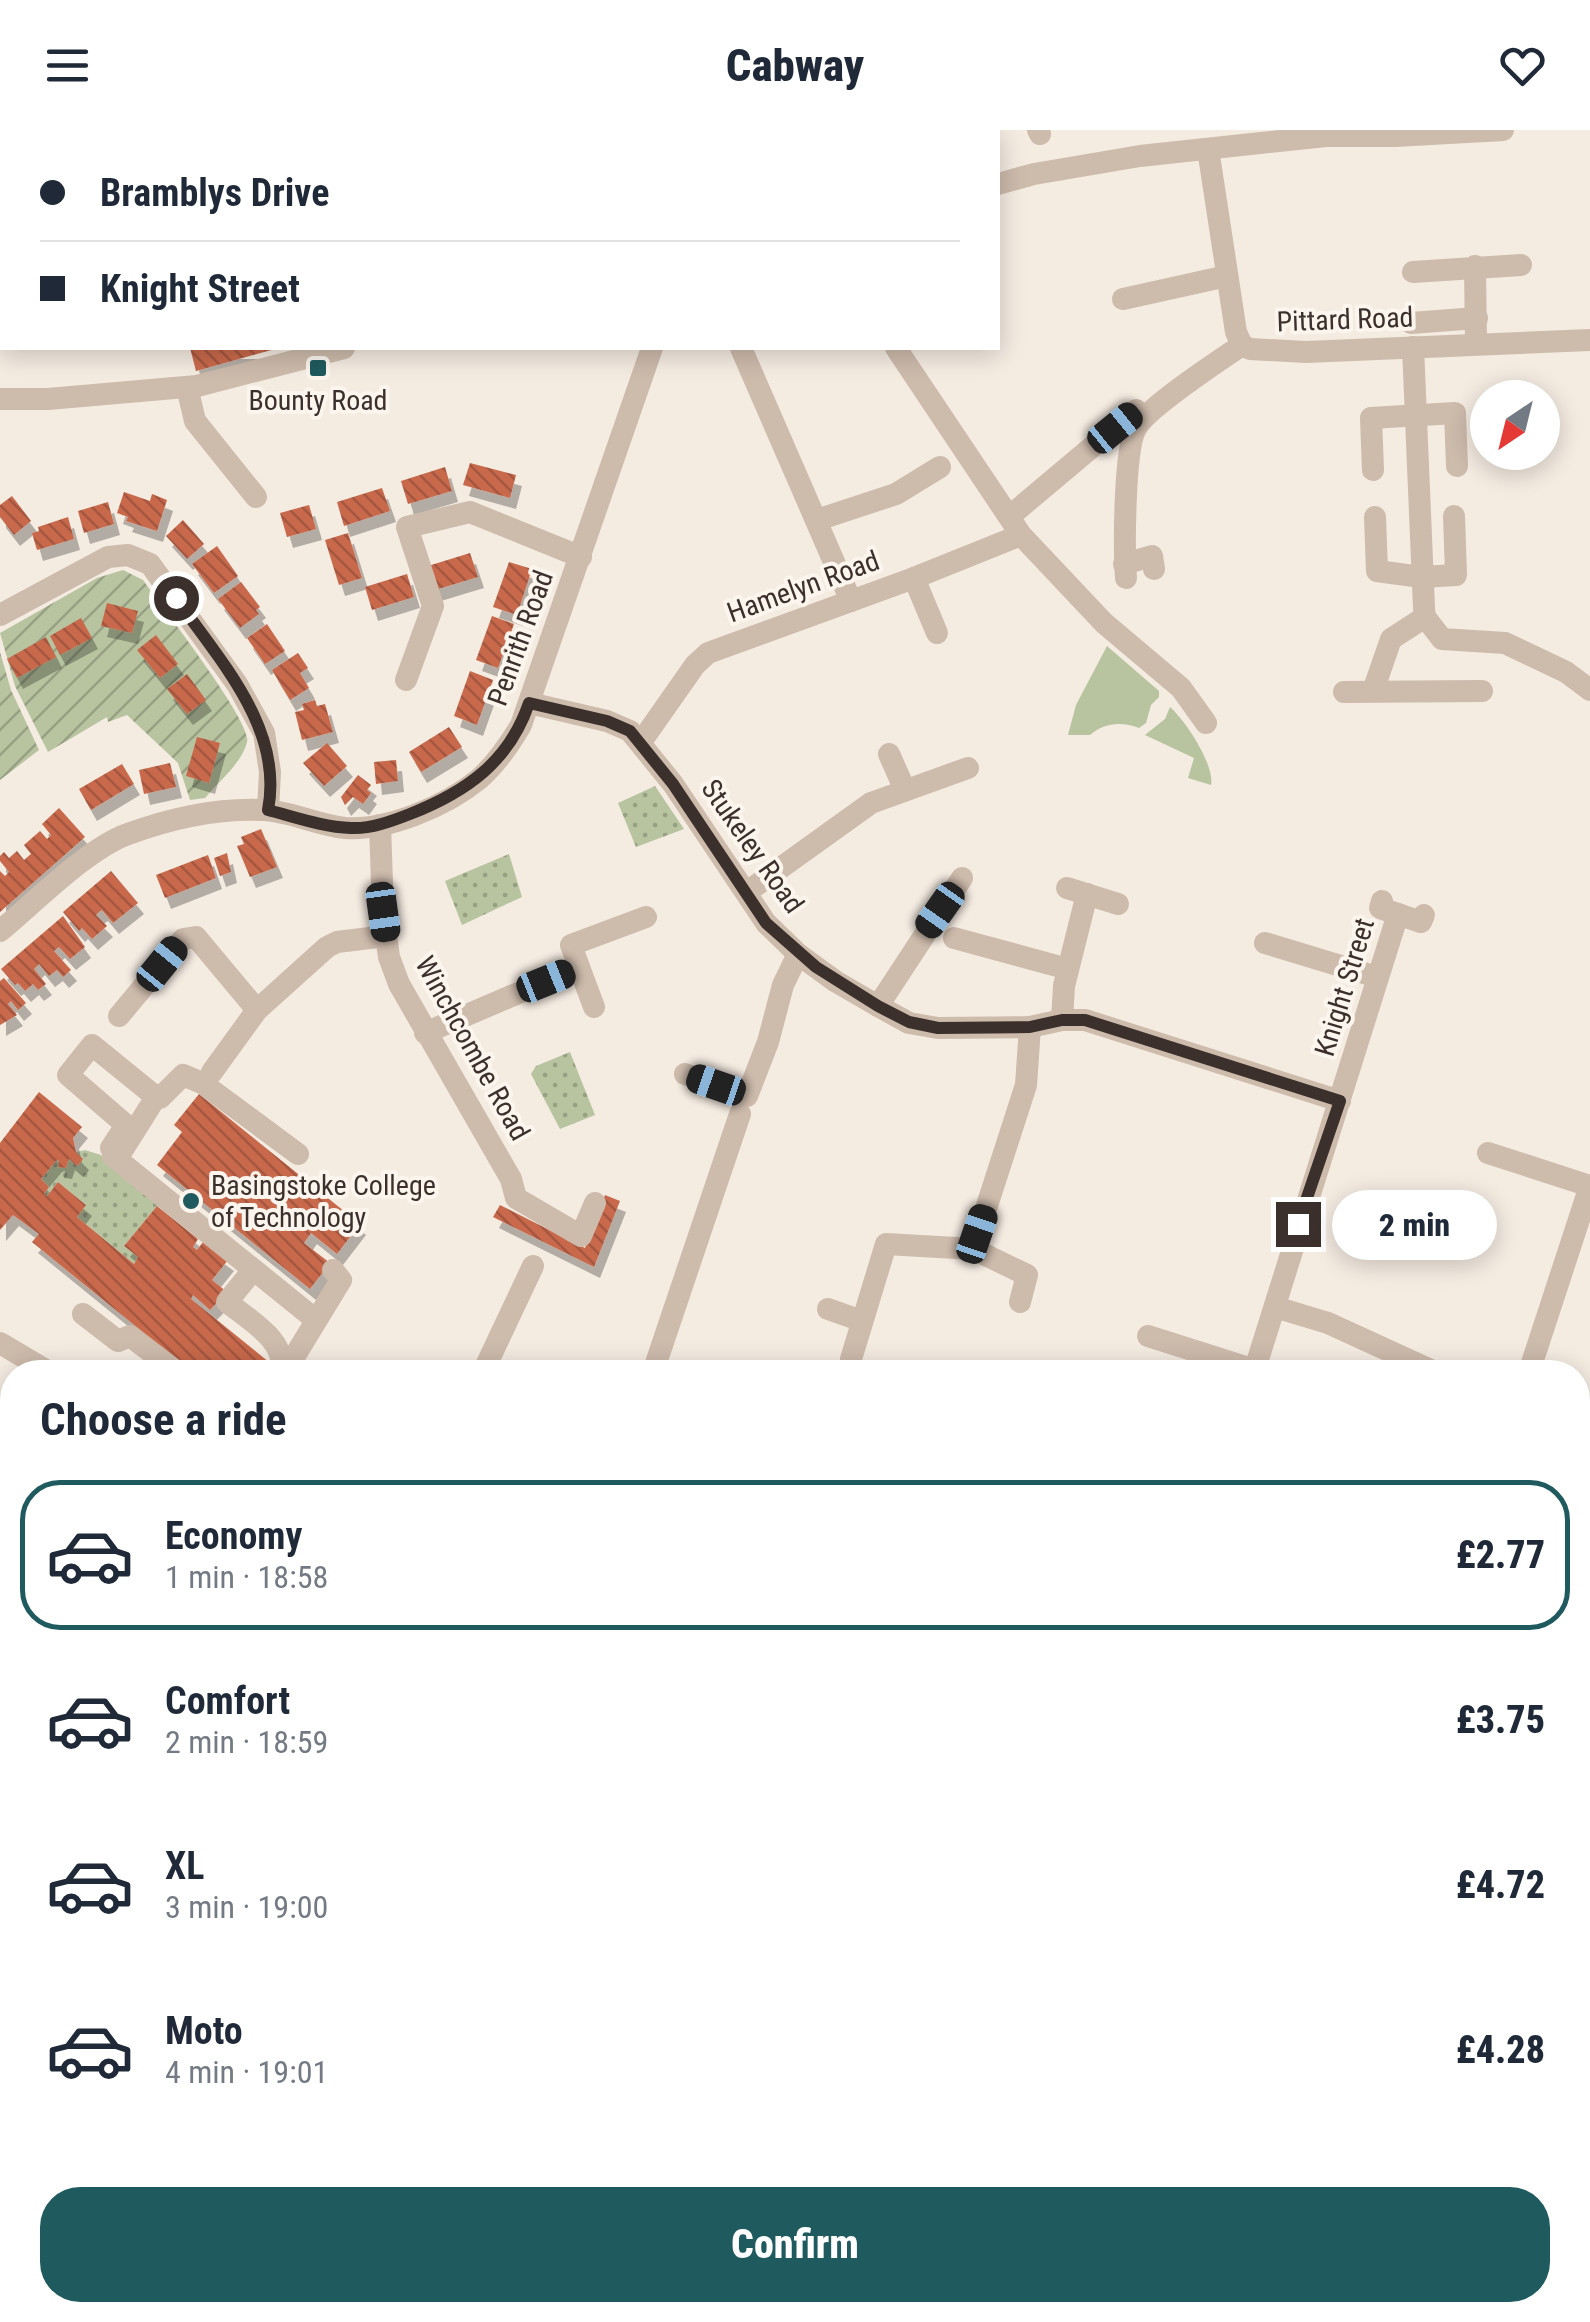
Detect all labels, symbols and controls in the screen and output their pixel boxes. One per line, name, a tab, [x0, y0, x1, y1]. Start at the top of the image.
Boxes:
icon: menu	[40, 38, 95, 93]
icon: heart	[1495, 38, 1550, 93]
text: Cabway	[726, 39, 864, 92]
text: Bramblys Drive	[100, 171, 329, 215]
text: Knight Street	[100, 267, 300, 311]
street label: Pittard Road	[1276, 301, 1414, 338]
marker: Bounty Road	[307, 357, 329, 379]
north arrow	[1470, 380, 1560, 470]
map controls	[1470, 380, 1560, 470]
place label: Bounty Road	[248, 384, 388, 417]
car	[1082, 397, 1148, 459]
street label: Hamelyn Road	[723, 544, 884, 629]
street label: Penrith Road	[481, 566, 560, 710]
route start	[154, 576, 199, 621]
street label: Stukeley Road	[694, 773, 811, 919]
car	[911, 877, 969, 943]
car	[364, 880, 402, 944]
street label: Knight Street	[1308, 914, 1381, 1060]
car	[131, 931, 193, 997]
street label: Winchcombe Road	[408, 950, 537, 1146]
car	[513, 956, 579, 1006]
car	[683, 1061, 749, 1109]
place label: Basingstoke College of Technology	[211, 1169, 436, 1234]
callout: 2 min	[1333, 1189, 1498, 1259]
marker: Basingstoke College of Technology	[180, 1190, 202, 1212]
car	[953, 1201, 1001, 1267]
route end	[1276, 1202, 1321, 1247]
text: 2 min	[1379, 1206, 1450, 1244]
text: Choose a ride	[40, 1393, 287, 1446]
icon: car	[45, 1510, 135, 1600]
text: Economy	[165, 1514, 302, 1558]
text: £2.77	[1456, 1533, 1545, 1577]
text: 1 min · 18:58	[165, 1558, 328, 1596]
icon: car	[45, 1675, 135, 1765]
text: Comfort	[165, 1679, 290, 1723]
text: £3.75	[1456, 1698, 1545, 1742]
text: 2 min · 18:59	[165, 1723, 328, 1761]
icon: car	[45, 1840, 135, 1930]
text: XL	[165, 1844, 204, 1888]
text: £4.72	[1456, 1863, 1545, 1907]
text: 3 min · 19:00	[165, 1888, 328, 1926]
icon: car	[45, 2005, 135, 2095]
text: Moto	[165, 2009, 243, 2053]
text: £4.28	[1456, 2028, 1545, 2072]
text: 4 min · 19:01	[165, 2053, 328, 2091]
button: Confirm	[40, 2187, 1550, 2302]

